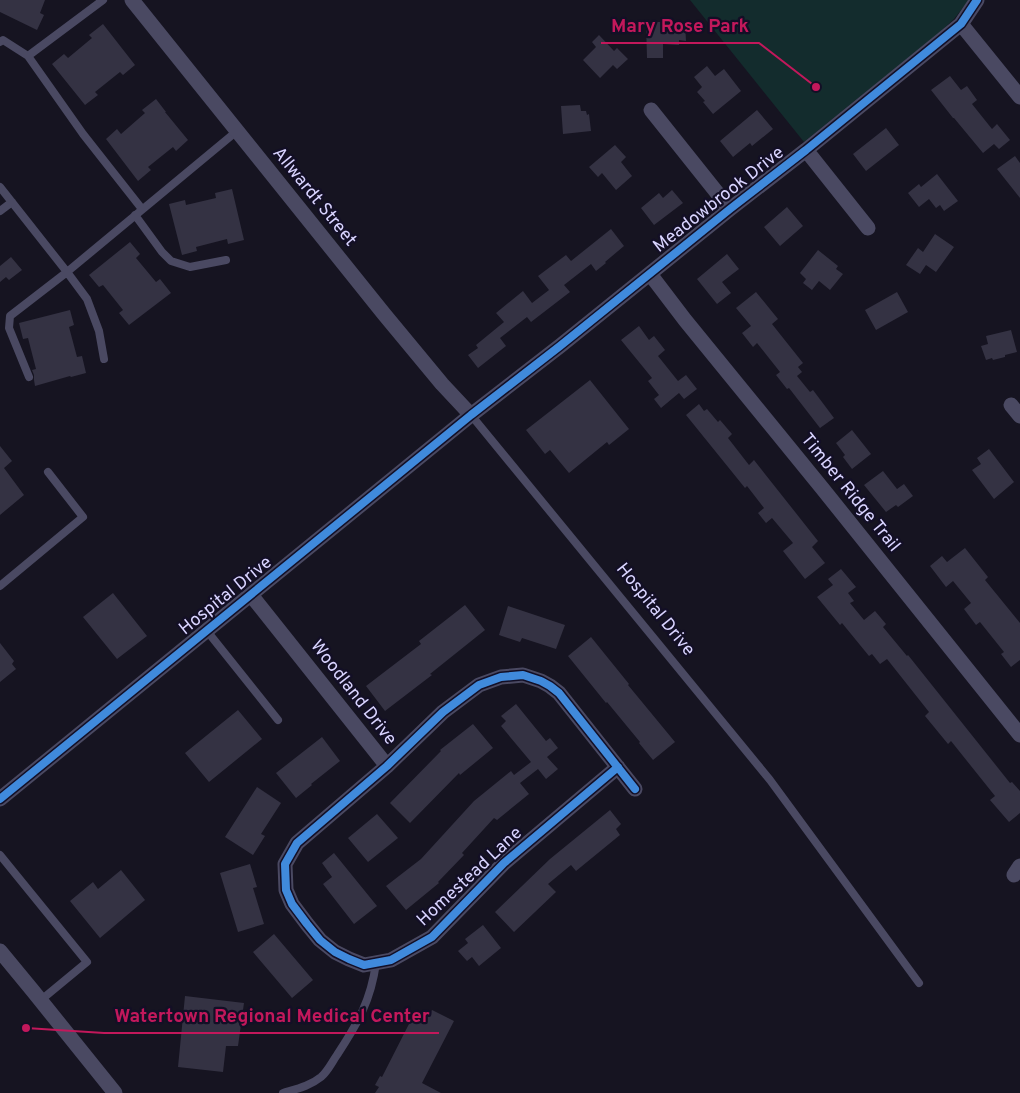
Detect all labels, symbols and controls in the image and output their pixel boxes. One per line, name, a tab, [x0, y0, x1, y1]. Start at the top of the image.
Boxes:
callout: Mary Rose Park	[601, 9, 759, 43]
text: Mary Rose Park	[611, 15, 749, 39]
street label: Meadowbrook Drive	[649, 142, 789, 258]
street label: Allwardt Street	[267, 143, 361, 251]
street label: Timber Ridge Trail	[795, 429, 905, 557]
street label: Hospital Drive	[175, 551, 277, 641]
street label: Hospital Drive	[610, 559, 700, 661]
street label: Woodland Drive	[305, 636, 401, 750]
street label: Homestead Lane	[412, 822, 528, 932]
callout: Watertown Regional Medical Center	[104, 999, 439, 1033]
text: Watertown Regional Medical Center	[114, 1005, 430, 1029]

